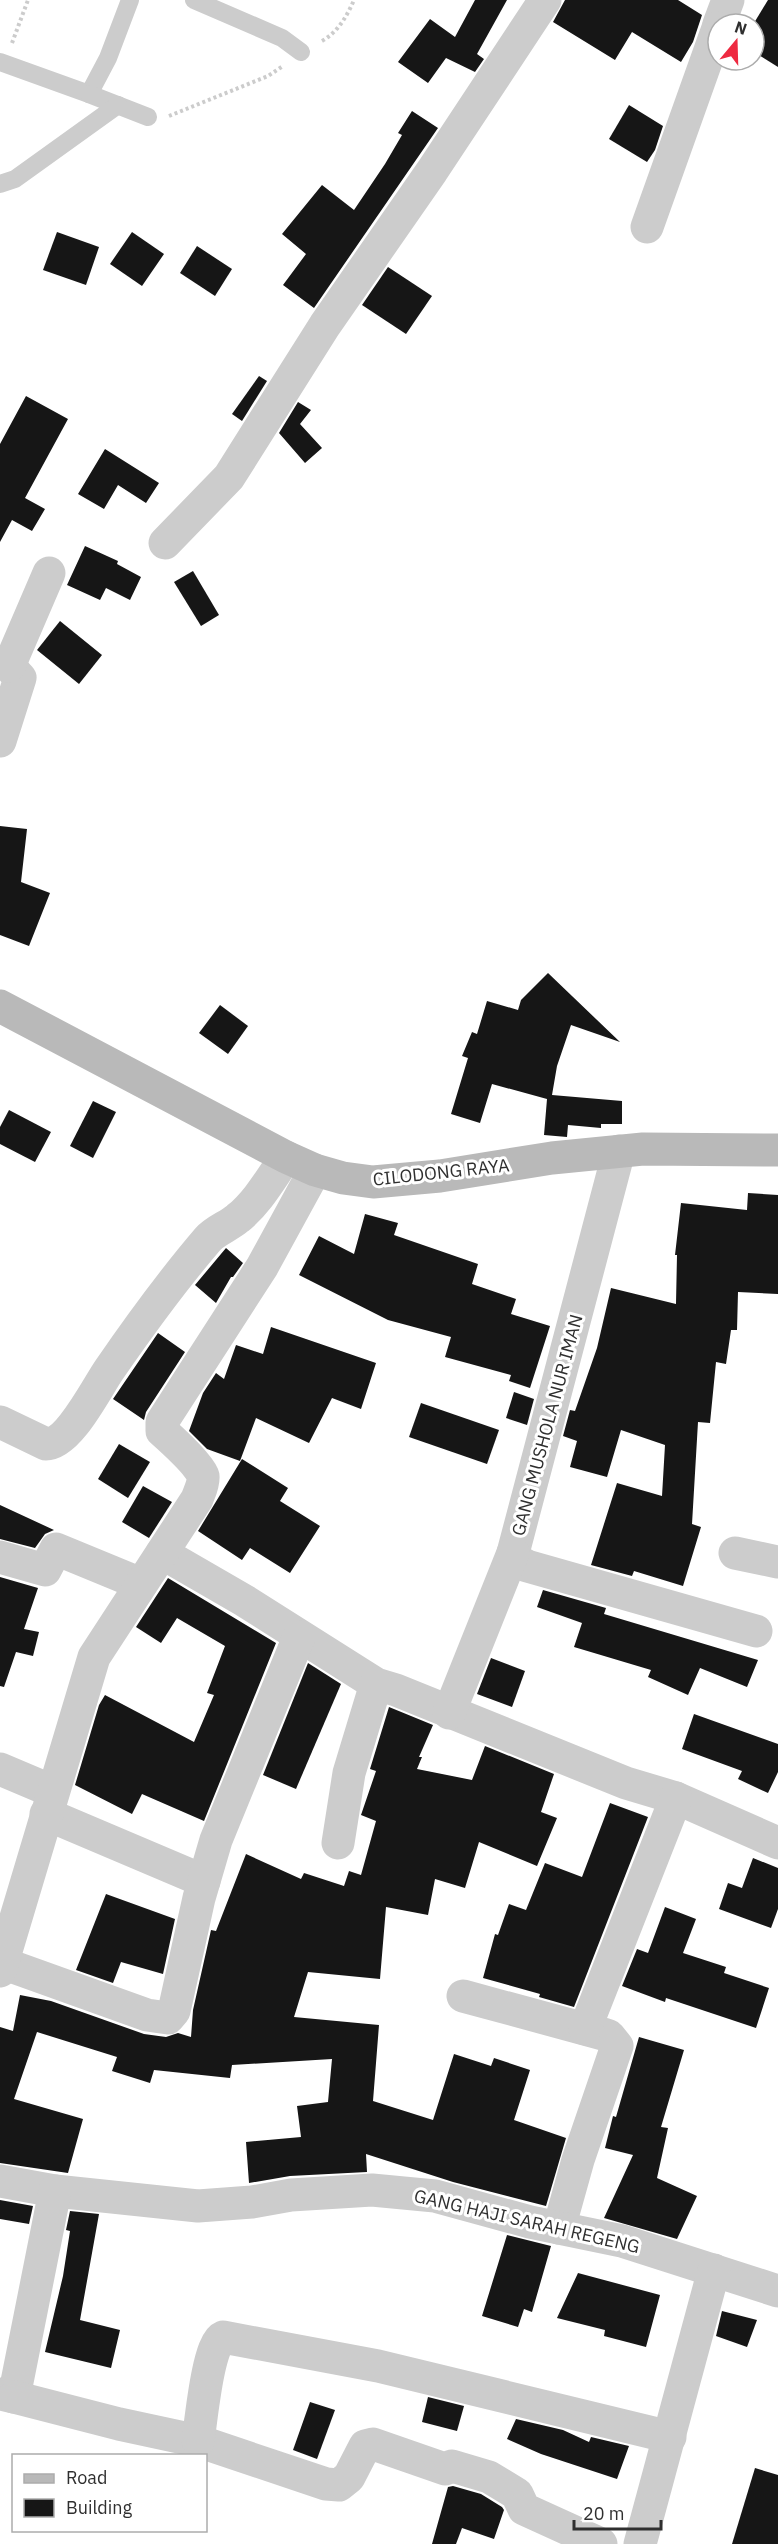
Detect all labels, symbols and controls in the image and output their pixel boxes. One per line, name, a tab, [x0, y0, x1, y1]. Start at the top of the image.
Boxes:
north arrow	[706, 12, 766, 72]
text: N	[732, 16, 750, 39]
street label: CILODONG RAYA	[372, 1153, 511, 1191]
street label: GANG MUSHOLA NUR IMAN	[506, 1312, 588, 1538]
street label: GANG HAJI SARAH REGENG	[412, 2184, 642, 2258]
legend	[12, 2454, 207, 2532]
text: Road	[66, 2466, 107, 2489]
scale bar	[574, 2493, 661, 2531]
text: Building	[66, 2496, 133, 2519]
text: 20 m	[583, 2502, 625, 2525]

